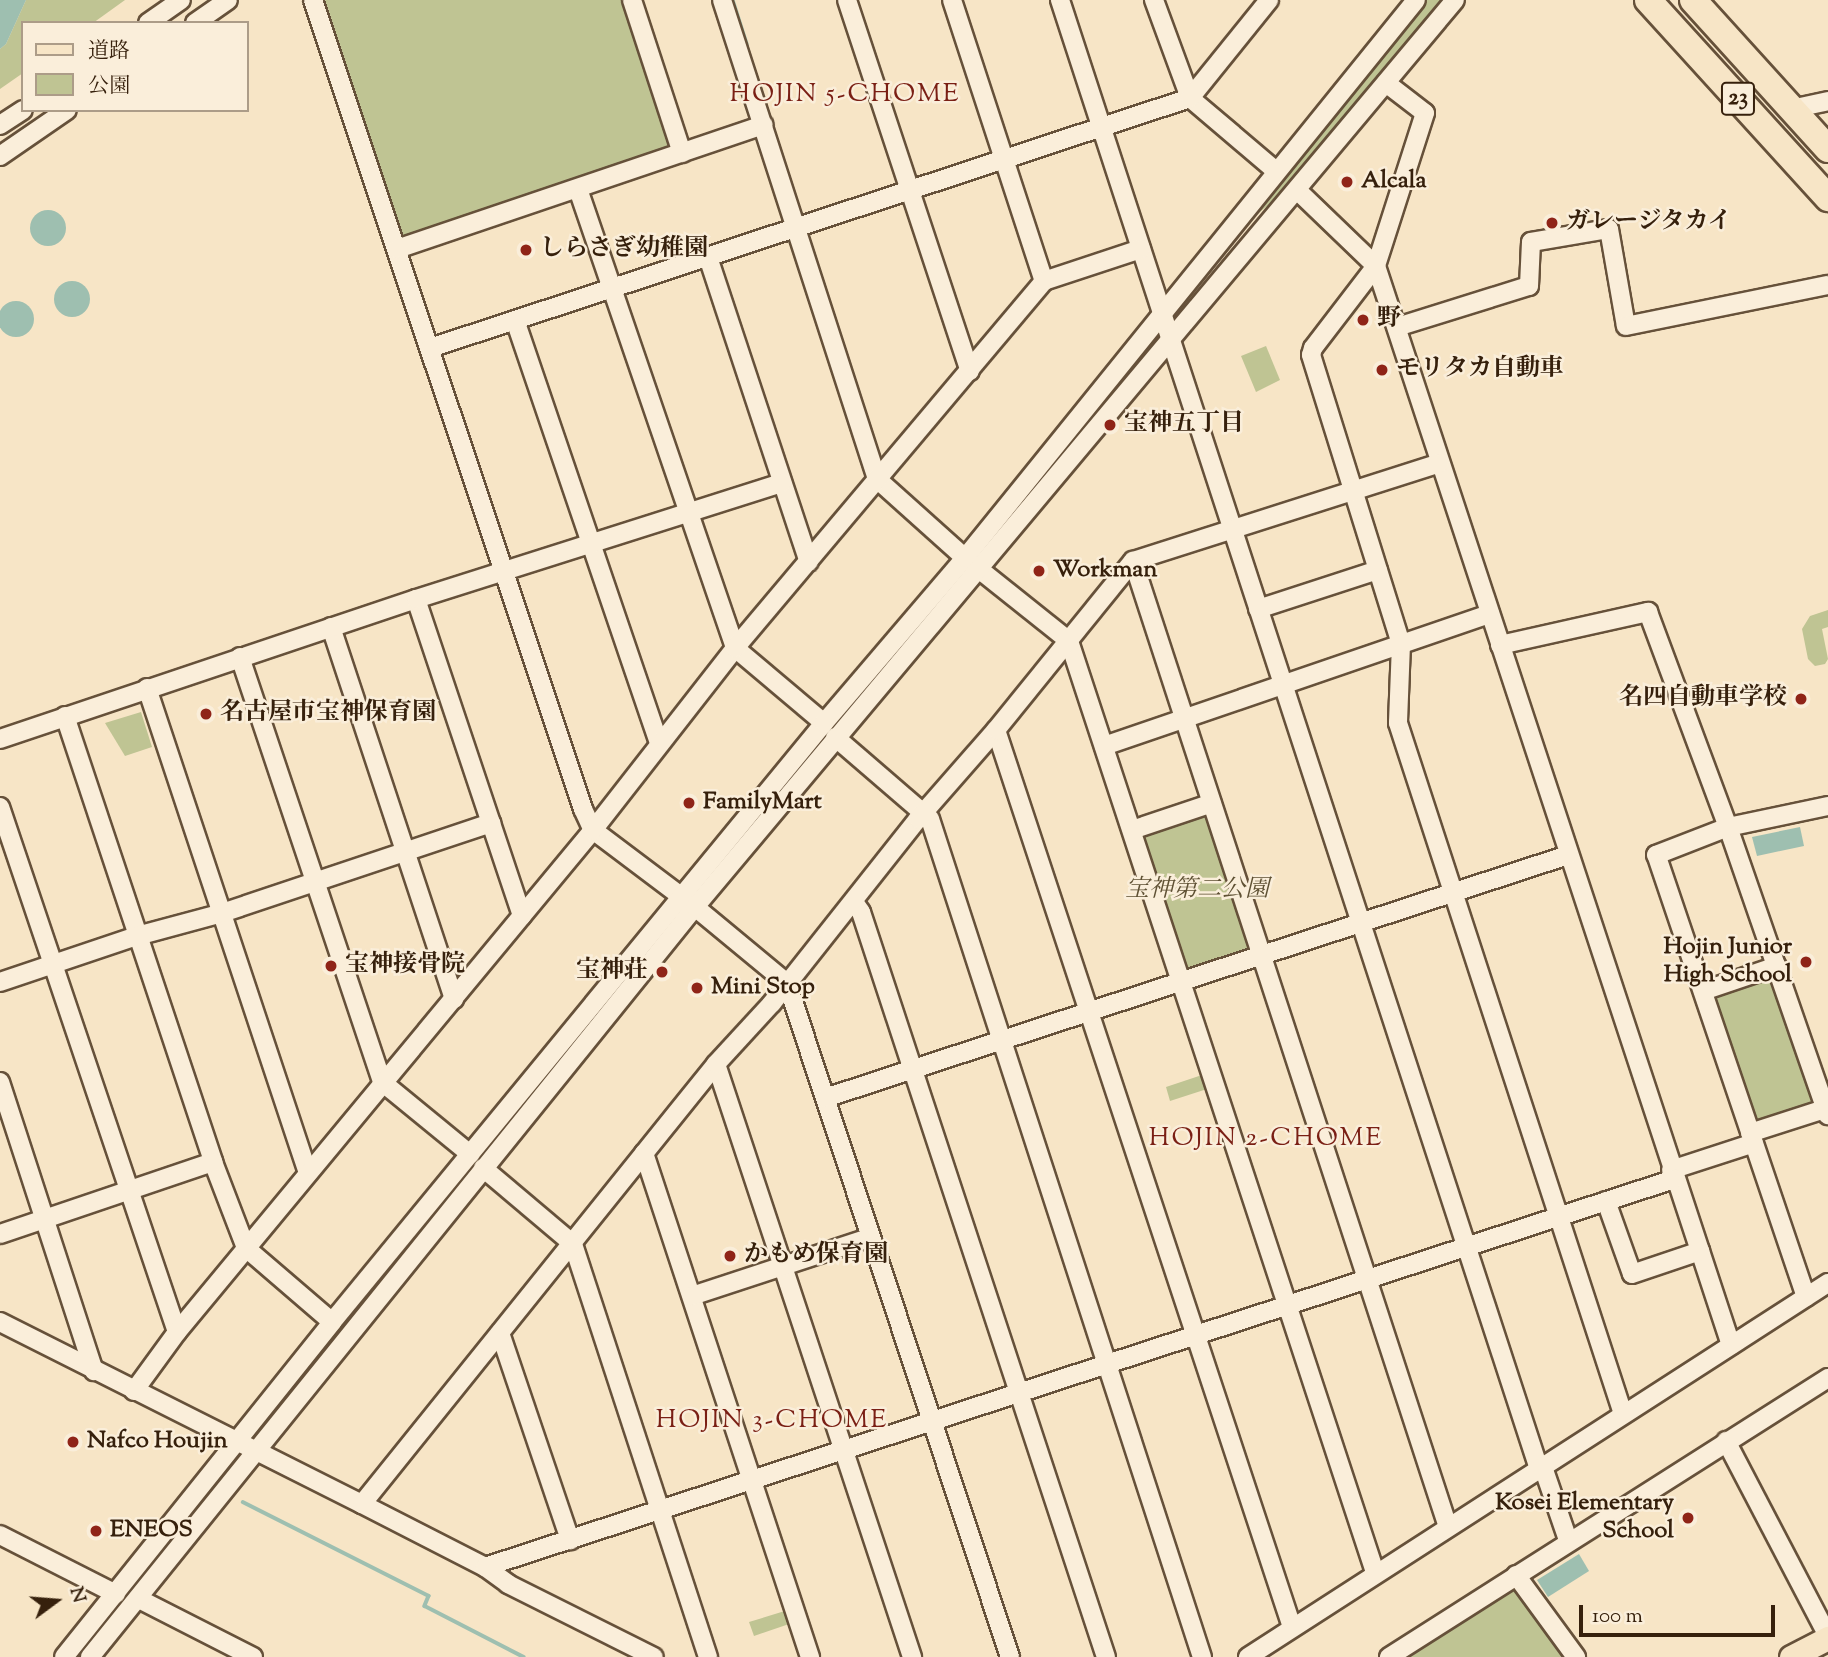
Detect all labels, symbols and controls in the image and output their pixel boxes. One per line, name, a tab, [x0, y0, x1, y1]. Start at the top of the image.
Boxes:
legend	[21, 21, 248, 112]
text: 道路	[88, 37, 130, 67]
text: 公園	[88, 72, 130, 102]
district label: HOJIN 5-CHOME	[731, 79, 959, 111]
road number: 23	[1720, 80, 1756, 118]
place label: Alcala	[1361, 168, 1427, 196]
marker: Alcala	[1339, 174, 1355, 190]
place label: ガレージタカイ	[1566, 209, 1734, 237]
marker: ガレージタカイ	[1544, 215, 1560, 231]
place label: しらさぎ幼稚園	[540, 236, 708, 264]
marker: しらさぎ幼稚園	[518, 242, 534, 258]
place label: 野	[1377, 306, 1401, 334]
marker: 野	[1355, 312, 1371, 328]
place label: モリタカ自動車	[1396, 356, 1564, 384]
marker: モリタカ自動車	[1374, 362, 1390, 378]
place label: 宝神五丁目	[1124, 411, 1244, 439]
marker: 宝神五丁目	[1102, 417, 1118, 433]
place label: Workman	[1053, 557, 1157, 585]
marker: Workman	[1031, 563, 1047, 579]
place label: 名四自動車学校	[1619, 685, 1787, 713]
marker: 名四自動車学校	[1793, 691, 1809, 707]
place label: 名古屋市宝神保育園	[220, 700, 436, 728]
marker: 名古屋市宝神保育園	[198, 706, 214, 722]
place label: FamilyMart	[703, 789, 822, 817]
marker: FamilyMart	[681, 795, 697, 811]
park label: 宝神第二公園	[1125, 877, 1269, 905]
place label: Hojin Junior High School	[1663, 934, 1792, 990]
place label: 宝神接骨院	[345, 952, 465, 980]
marker: Hojin Junior High School	[1798, 954, 1814, 970]
marker: 宝神接骨院	[323, 958, 339, 974]
place label: 宝神荘	[576, 958, 648, 986]
marker: 宝神荘	[654, 964, 670, 980]
place label: Mini Stop	[711, 974, 815, 1002]
marker: Mini Stop	[689, 980, 705, 996]
district label: HOJIN 2-CHOME	[1150, 1123, 1382, 1155]
place label: かもめ保育園	[744, 1242, 888, 1270]
marker: かもめ保育園	[722, 1248, 738, 1264]
district label: HOJIN 3-CHOME	[657, 1405, 887, 1437]
place label: Nafco Houjin	[87, 1428, 228, 1456]
marker: Nafco Houjin	[65, 1434, 81, 1450]
place label: Kosei Elementary School	[1495, 1490, 1674, 1546]
marker: Kosei Elementary School	[1680, 1510, 1696, 1526]
place label: ENEOS	[110, 1517, 193, 1545]
marker: ENEOS	[88, 1523, 104, 1539]
north arrow	[21, 1566, 91, 1636]
text: N	[62, 1584, 92, 1606]
scale bar	[1583, 1590, 1779, 1634]
text: 100 m	[1592, 1602, 1643, 1632]

